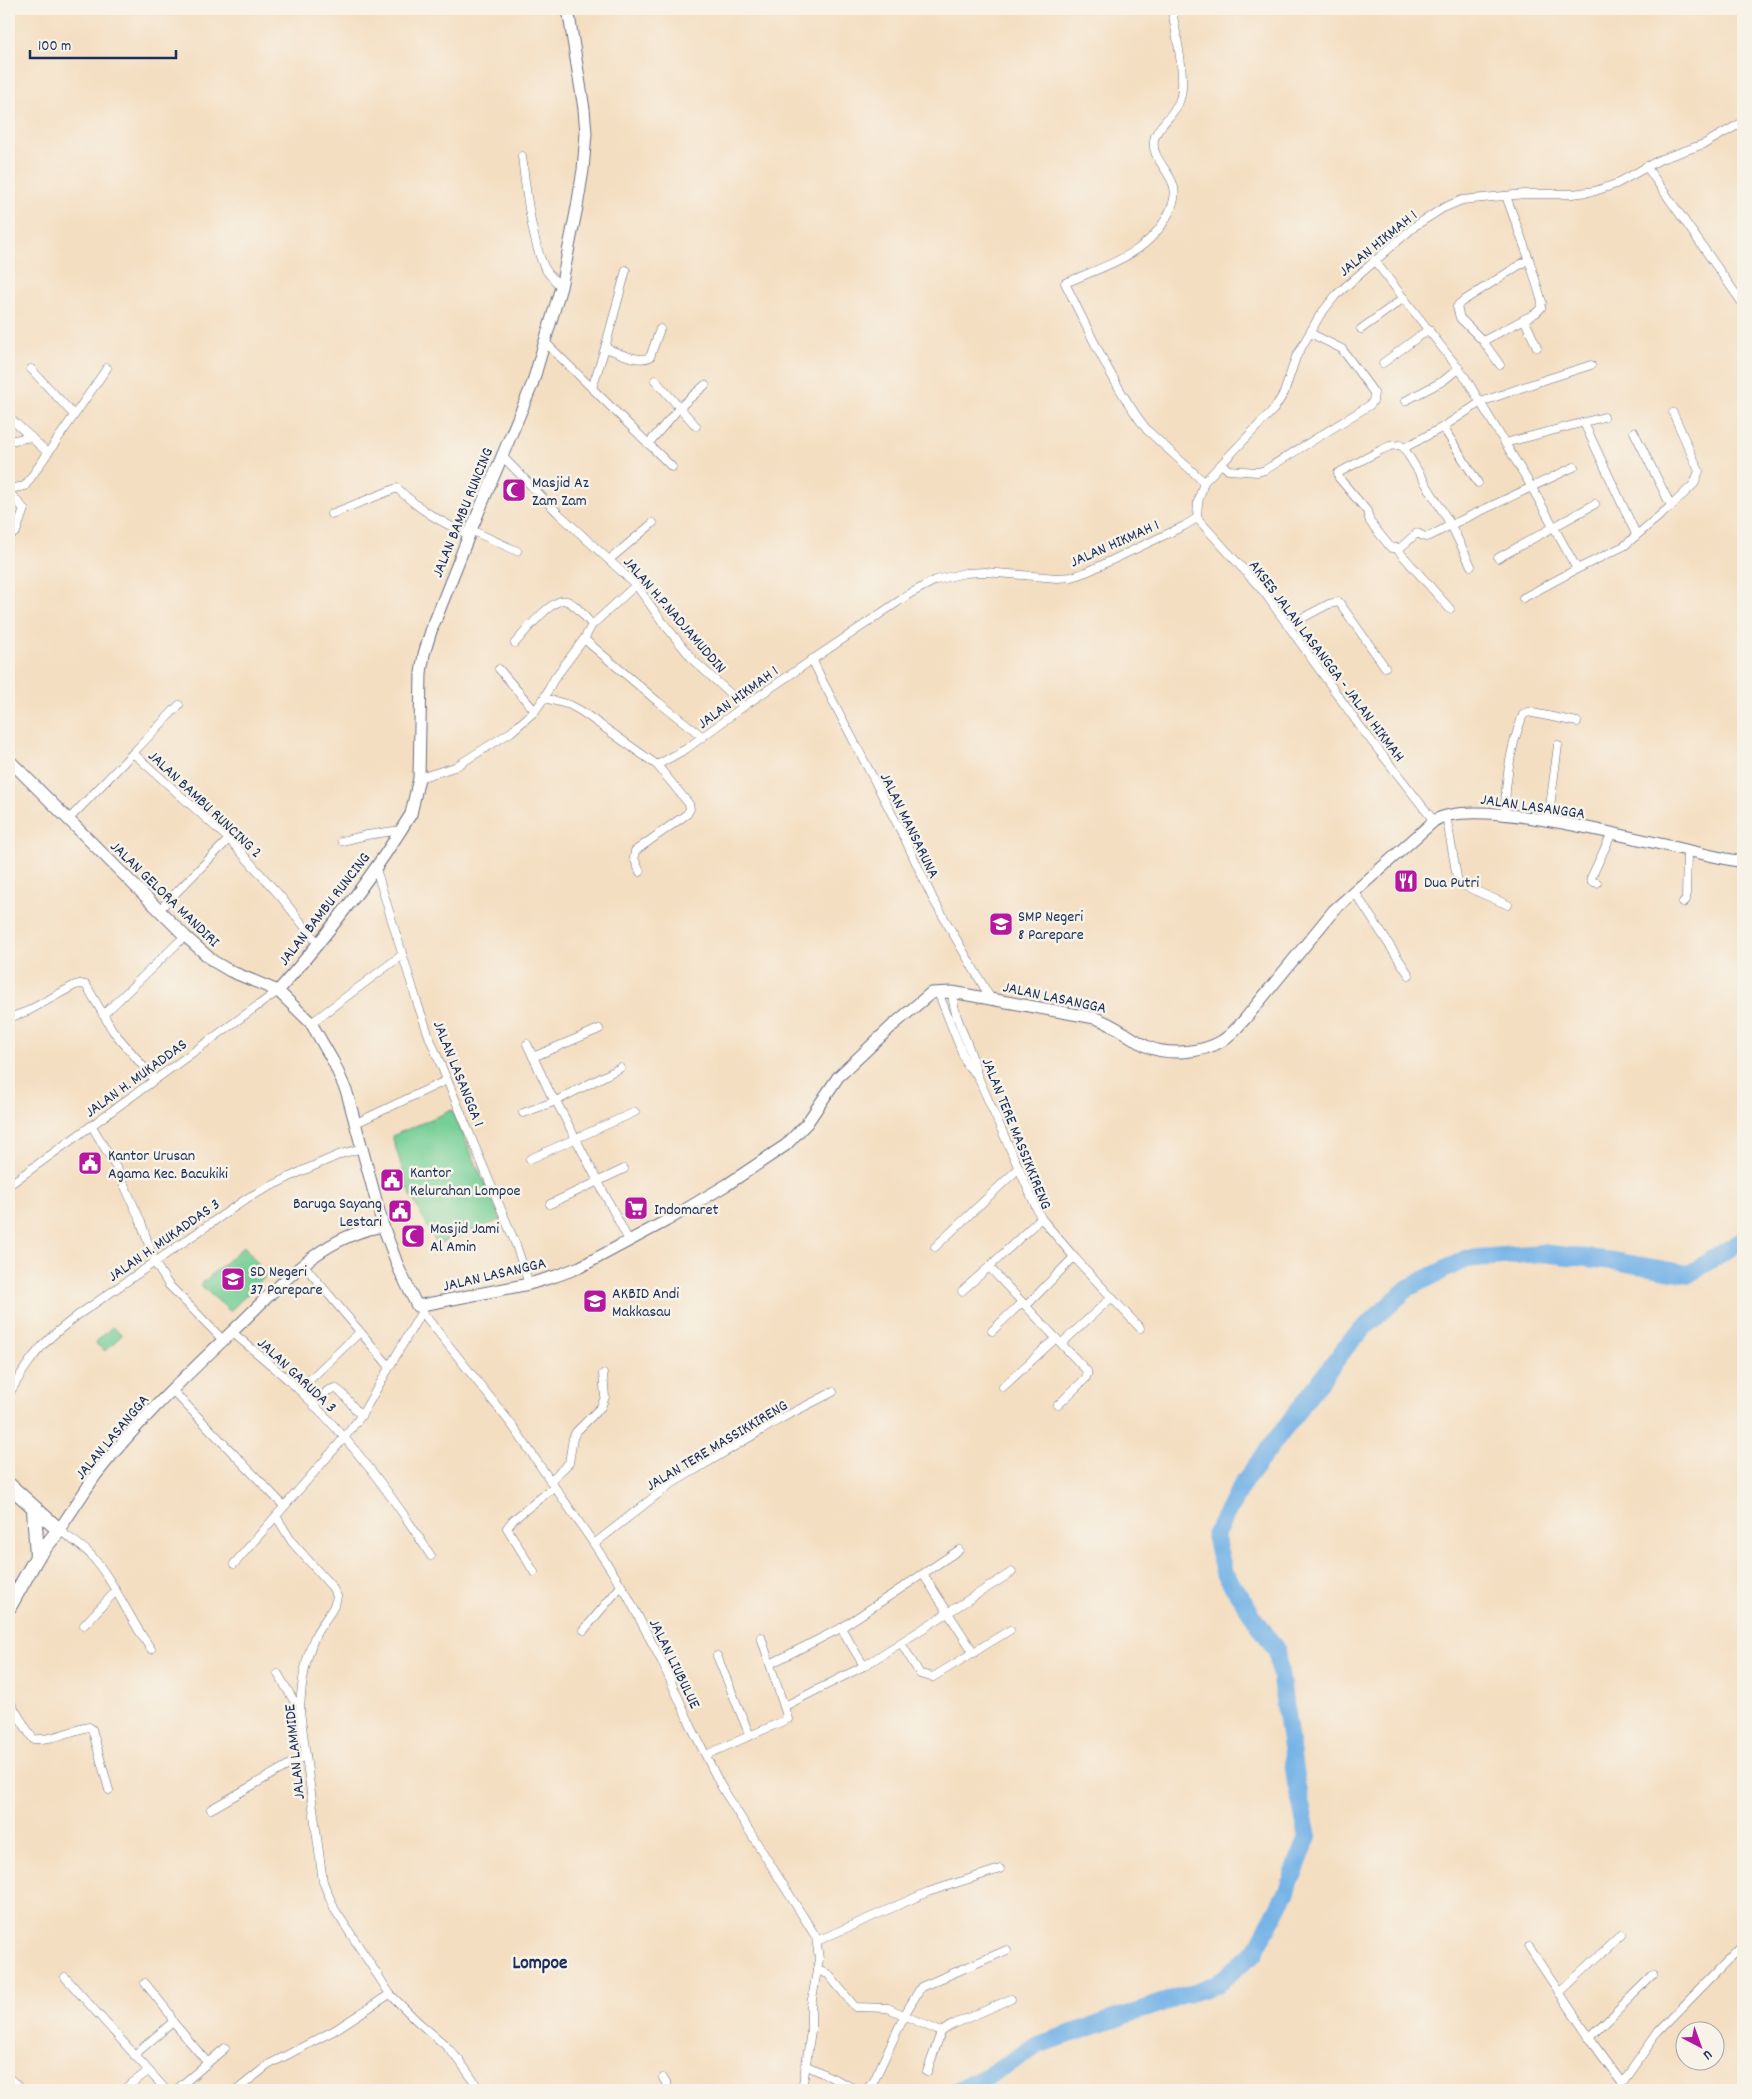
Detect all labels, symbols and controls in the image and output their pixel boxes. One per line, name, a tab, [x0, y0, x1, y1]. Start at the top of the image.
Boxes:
scale bar	[30, 28, 176, 60]
text: 100 m	[38, 36, 71, 58]
street label: JALAN HIKMAH 1	[1334, 205, 1423, 283]
street label: JALAN BAMBU RUNCING	[427, 445, 500, 581]
place label: Masjid Az Zam Zam	[532, 472, 589, 513]
mosque icon: Masjid Az Zam Zam	[501, 477, 527, 503]
street label: JALAN HIKMAH 1	[1067, 514, 1163, 574]
street label: JALAN H.P.NADJAMUDDIN	[617, 552, 731, 679]
street label: AKSES JALAN LASANGGA - JALAN HIKMAH	[1242, 556, 1410, 767]
street label: JALAN HIKMAH 1	[693, 661, 784, 735]
street label: JALAN BAMBU RUNCING 2	[142, 746, 267, 864]
street label: JALAN MANSARUNA	[873, 769, 944, 883]
street label: JALAN LASANGGA	[1479, 789, 1587, 826]
street label: JALAN GELORA MANDIRI	[104, 836, 224, 953]
street label: JALAN BAMBU RUNCING	[273, 848, 377, 971]
restaurant icon: Dua Putri	[1393, 868, 1419, 894]
place label: Dua Putri	[1424, 872, 1479, 895]
place label: SMP Negeri 8 Parepare	[1018, 906, 1084, 947]
school or university icon: SMP Negeri 8 Parepare	[988, 911, 1014, 937]
street label: JALAN LASANGGA	[1001, 976, 1109, 1021]
street label: JALAN LASANGGA 1	[426, 1017, 489, 1130]
street label: JALAN H. MUKADDAS	[81, 1034, 192, 1124]
street label: JALAN TERE MASSIKKIRENG	[975, 1055, 1057, 1213]
place label: Kantor Urusan Agama Kec. Bacukiki	[108, 1145, 228, 1186]
public building icon: Kantor Urusan Agama Kec. Bacukiki	[77, 1150, 103, 1176]
place label: Kantor Kelurahan Lompoe	[410, 1162, 521, 1203]
public building icon: Kantor Kelurahan Lompoe	[379, 1167, 405, 1193]
place label: Baruga Sayang Lestari	[293, 1193, 382, 1234]
street label: JALAN H. MUKADDAS 3	[104, 1194, 225, 1288]
supermarket icon: Indomaret	[623, 1195, 649, 1221]
public building icon: Baruga Sayang Lestari	[387, 1198, 413, 1224]
place label: Indomaret	[654, 1199, 718, 1222]
place label: Masjid Jami Al Amin	[430, 1218, 499, 1259]
mosque icon: Masjid Jami Al Amin	[400, 1223, 426, 1249]
street label: JALAN LASANGGA	[441, 1252, 549, 1298]
place label: SD Negeri 37 Parepare	[250, 1261, 323, 1302]
school or university icon: SD Negeri 37 Parepare	[220, 1266, 246, 1292]
place label: AKBID Andi Makkasau	[612, 1283, 679, 1324]
school or university icon: AKBID Andi Makkasau	[582, 1288, 608, 1314]
street label: JALAN GARUDA 3	[251, 1333, 341, 1419]
street label: JALAN LASANGGA	[70, 1390, 156, 1485]
street label: JALAN TERE MASSIKKIRENG	[642, 1395, 793, 1498]
street label: JALAN LIUBULUE	[642, 1615, 706, 1714]
street label: JALAN LAMMIDE	[279, 1702, 312, 1801]
district label: Lompoe	[513, 1951, 567, 1978]
north arrow	[1674, 2022, 1724, 2072]
text: U	[1698, 2045, 1716, 2064]

